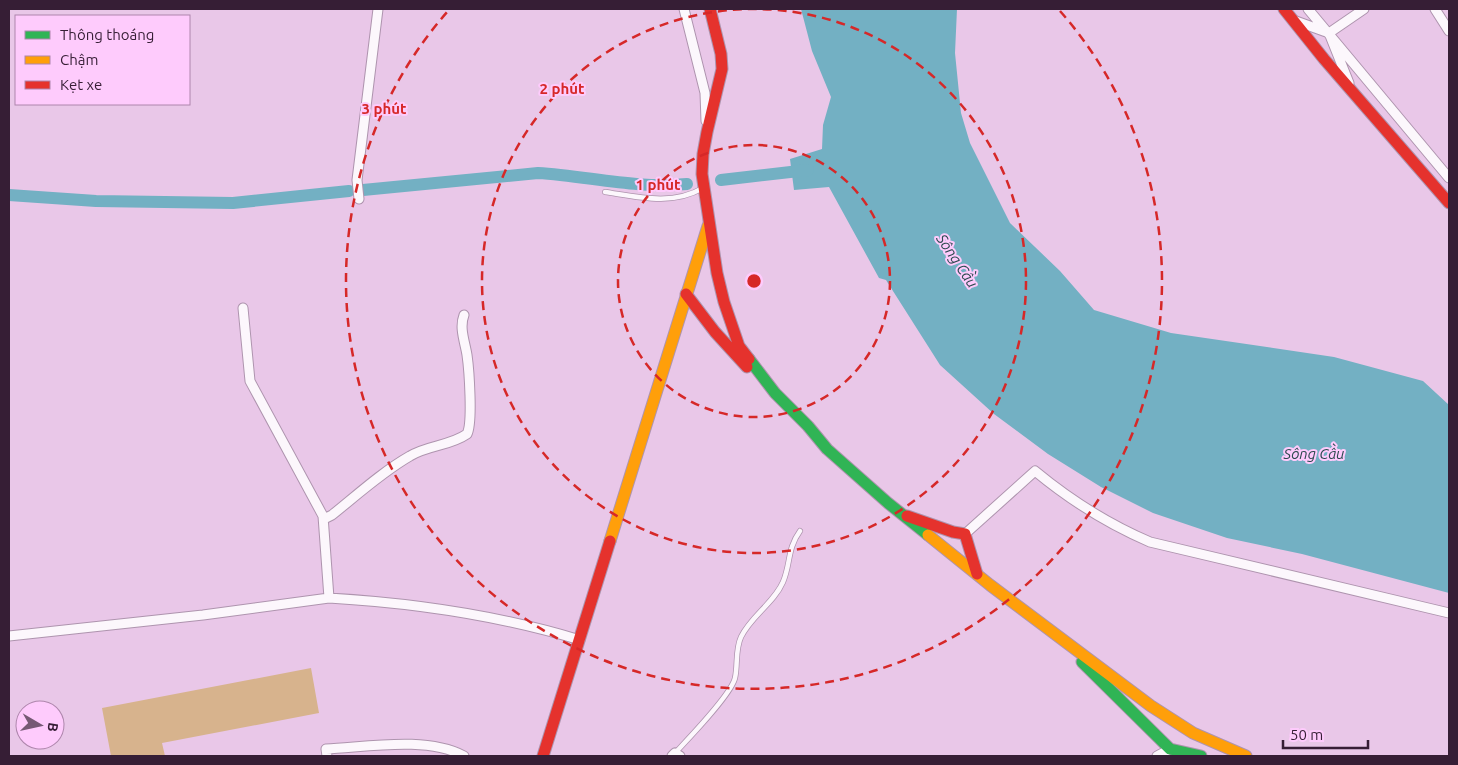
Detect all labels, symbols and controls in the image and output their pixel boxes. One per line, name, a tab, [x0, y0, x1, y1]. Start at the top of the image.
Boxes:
legend	[15, 15, 190, 105]
text: Thông thoáng	[60, 26, 154, 43]
text: Chậm	[60, 51, 98, 68]
text: Kẹt xe	[60, 76, 102, 93]
text: 2 phút	[539, 80, 585, 97]
text: 3 phút	[361, 100, 407, 117]
text: 1 phút	[635, 176, 681, 193]
water label: Sông Cầu	[933, 229, 983, 291]
centre of rings	[745, 272, 763, 290]
water label: Sông Cầu	[1283, 443, 1344, 462]
north arrow	[15, 700, 65, 750]
scale bar	[1283, 718, 1368, 750]
text: B	[44, 721, 61, 733]
text: 50 m	[1290, 726, 1323, 743]

